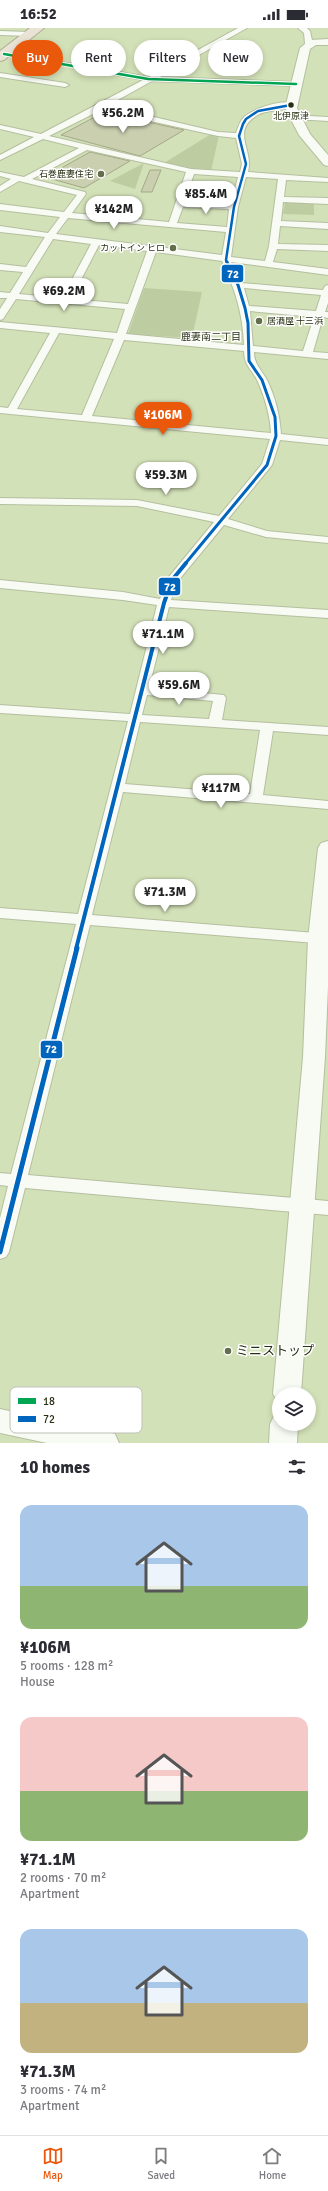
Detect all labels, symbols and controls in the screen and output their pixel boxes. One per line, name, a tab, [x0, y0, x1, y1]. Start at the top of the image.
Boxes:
text: 16:52	[20, 5, 57, 23]
chip: Buy	[12, 40, 63, 76]
chip: Rent	[71, 40, 126, 76]
chip: Filters	[134, 40, 200, 76]
chip: New	[208, 40, 263, 76]
pin: ¥56.2M	[90, 100, 156, 134]
marker: 北伊原津	[286, 100, 296, 110]
text: ¥56.2M	[102, 105, 144, 121]
place label: 北伊原津	[273, 111, 309, 122]
place label: 石巻鹿妻住宅	[39, 169, 93, 180]
marker: 石巻鹿妻住宅	[96, 169, 106, 179]
pin: ¥85.4M	[173, 181, 239, 215]
text: ¥85.4M	[185, 186, 227, 202]
pin: ¥142M	[86, 196, 142, 230]
text: ¥142M	[95, 201, 133, 217]
place label: カットイン ヒロ	[100, 243, 165, 254]
marker: カットイン ヒロ	[168, 243, 178, 253]
line badge: 72	[221, 264, 244, 283]
text: 72	[227, 268, 239, 281]
pin: ¥69.2M	[31, 278, 97, 312]
text: ¥69.2M	[43, 283, 85, 299]
marker: 居酒屋 十三浜	[254, 316, 264, 326]
place label: 居酒屋 十三浜	[267, 316, 324, 327]
district label: 鹿妻南二丁目	[181, 331, 241, 343]
pin: ¥106M	[135, 402, 191, 436]
text: ¥106M	[144, 407, 182, 423]
pin: ¥59.3M	[133, 462, 199, 496]
text: ¥59.3M	[145, 467, 187, 483]
line badge: 72	[158, 577, 181, 596]
text: 72	[164, 581, 176, 594]
pin: ¥71.1M	[130, 621, 196, 655]
text: ¥71.1M	[142, 626, 184, 642]
pin: ¥59.6M	[146, 672, 212, 706]
text: ¥59.6M	[158, 677, 200, 693]
pin: ¥117M	[193, 775, 249, 809]
text: ¥117M	[202, 780, 240, 796]
pin: ¥71.3M	[132, 879, 198, 913]
text: ¥71.3M	[144, 884, 186, 900]
line badge: 72	[40, 1040, 63, 1059]
text: 72	[45, 1043, 57, 1056]
place label: ミニストップ	[236, 1343, 314, 1359]
marker: ミニストップ	[223, 1346, 233, 1356]
legend	[10, 1387, 142, 1433]
map controls	[272, 1387, 316, 1431]
button: layers	[272, 1387, 316, 1431]
text: 18	[43, 1395, 55, 1408]
text: 72	[43, 1413, 55, 1426]
icon: filters	[286, 1456, 308, 1478]
text: 10 homes	[20, 1457, 90, 1478]
icon: home	[128, 1531, 200, 1603]
text: ¥106M	[20, 1637, 71, 1658]
text: 5 rooms · 128 m²	[20, 1658, 113, 1674]
text: House	[20, 1674, 55, 1690]
icon: home	[128, 1743, 200, 1815]
text: ¥71.1M	[20, 1849, 76, 1870]
text: 2 rooms · 70 m²	[20, 1870, 106, 1886]
text: Apartment	[20, 1886, 80, 1902]
icon: home	[128, 1955, 200, 2027]
text: ¥71.3M	[20, 2061, 76, 2082]
text: 3 rooms · 74 m²	[20, 2082, 106, 2098]
text: Apartment	[20, 2098, 80, 2114]
tab: Map	[42, 2145, 64, 2182]
tab: Saved	[147, 2145, 175, 2182]
tab: Home	[259, 2145, 286, 2182]

